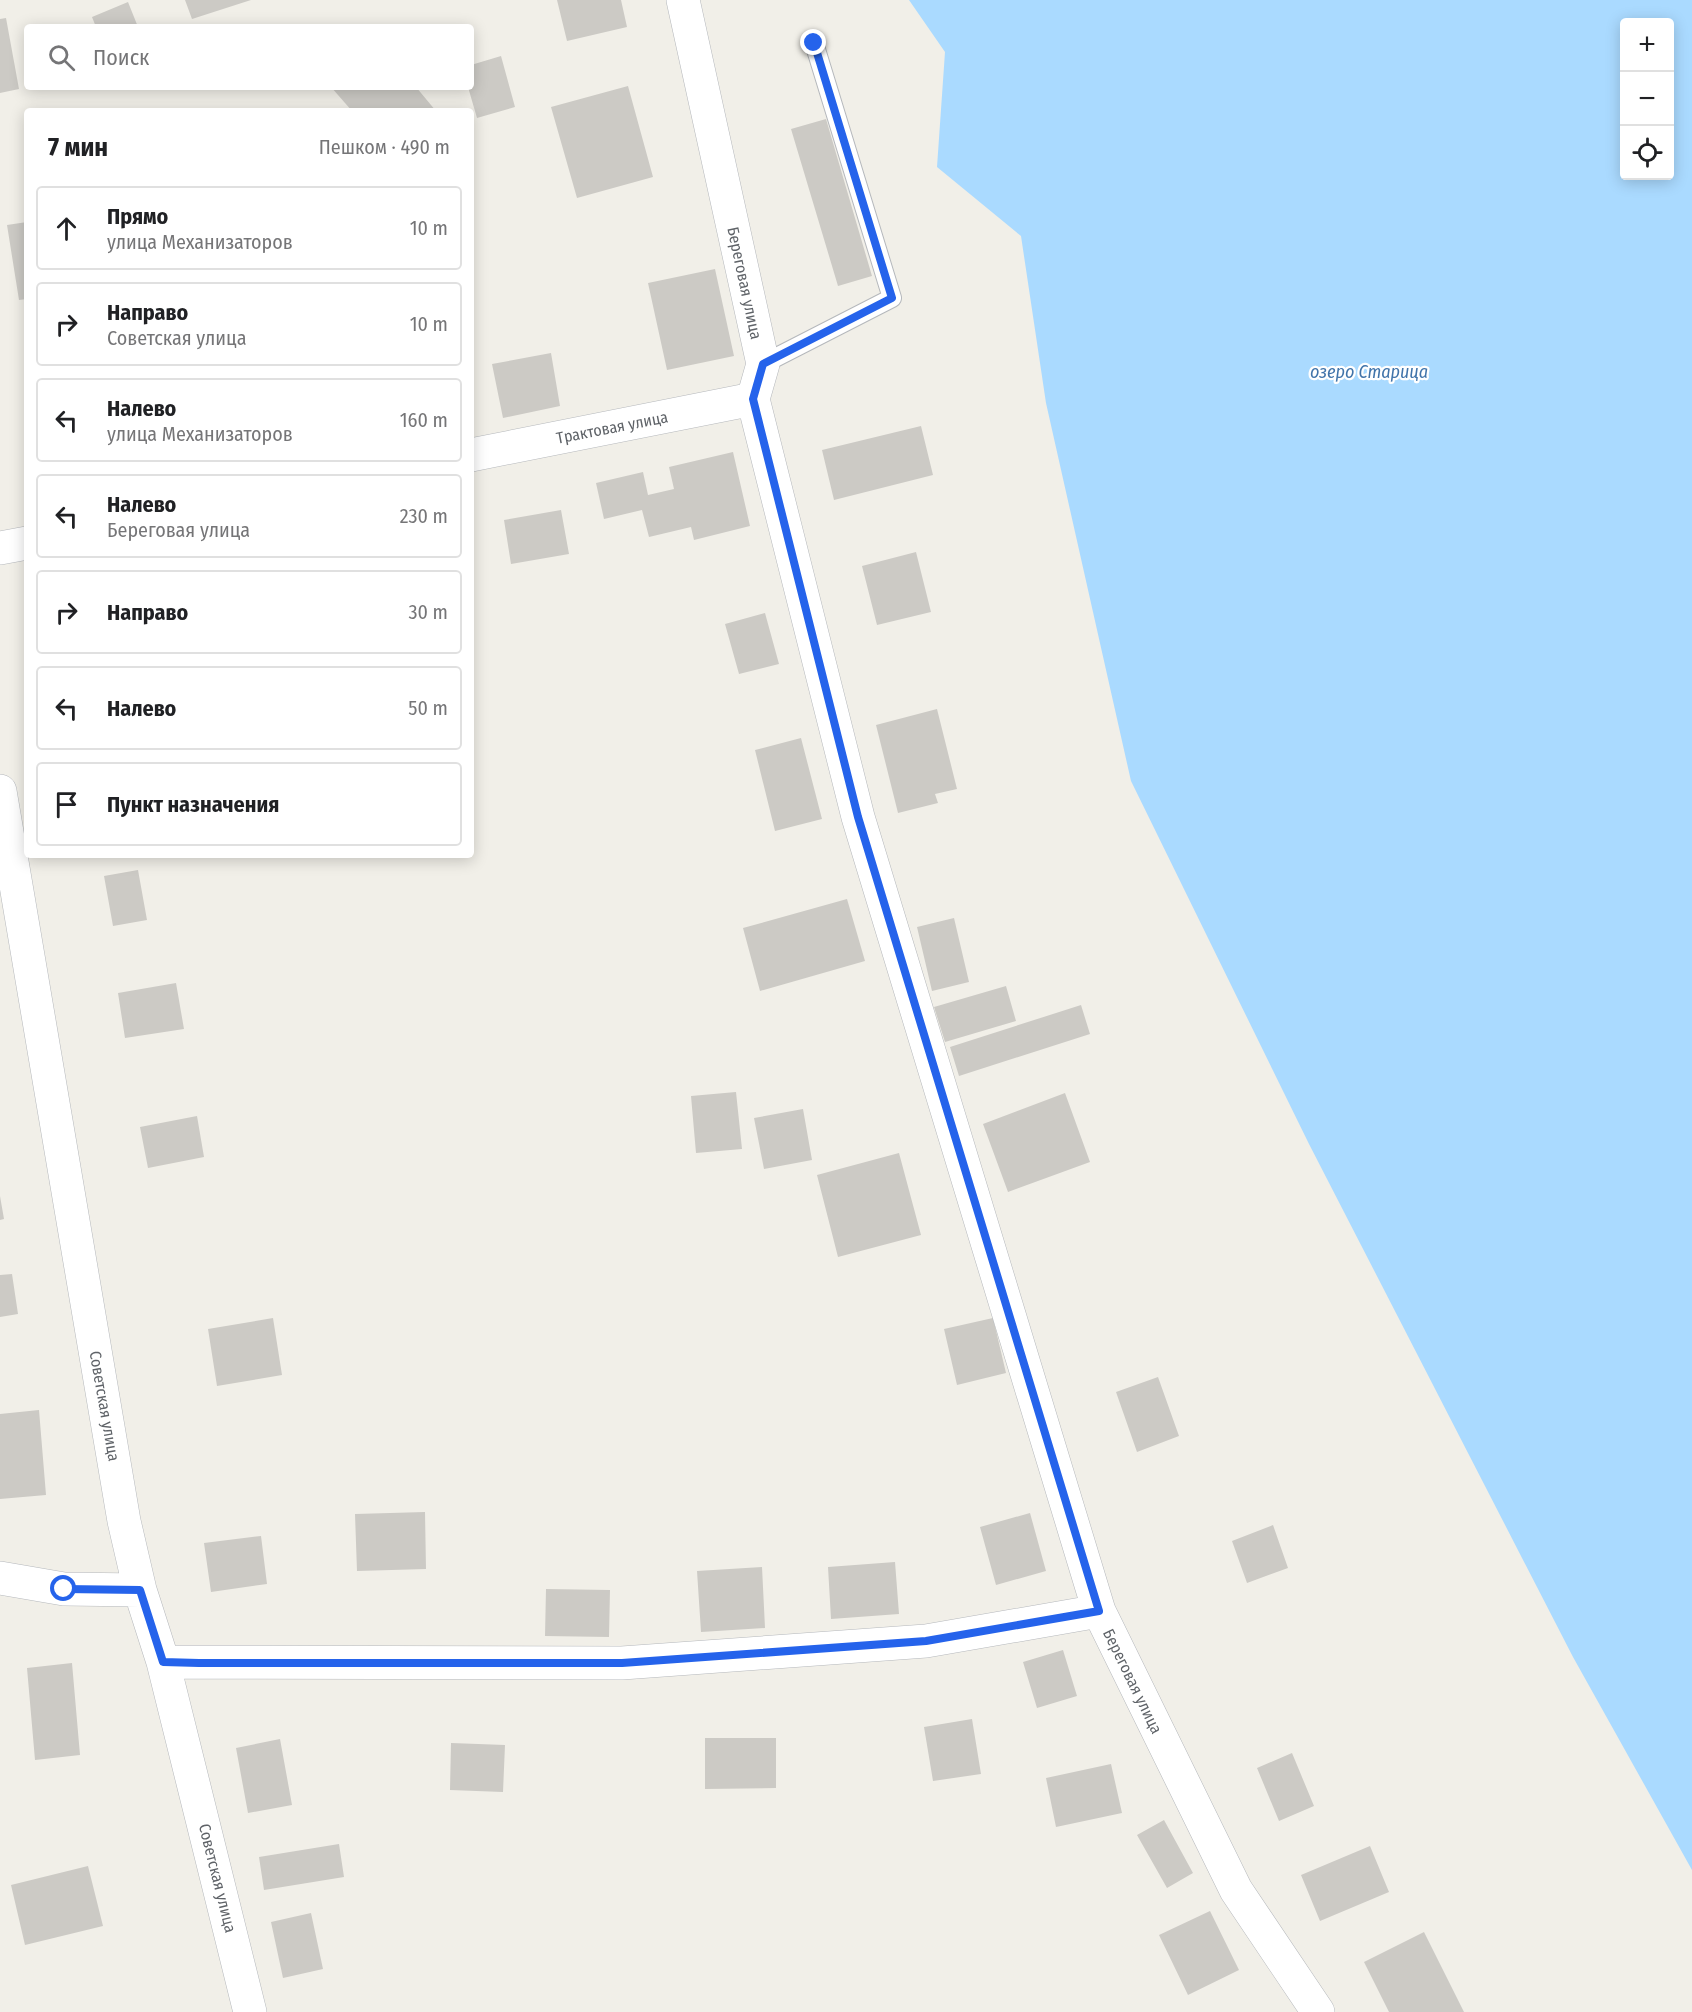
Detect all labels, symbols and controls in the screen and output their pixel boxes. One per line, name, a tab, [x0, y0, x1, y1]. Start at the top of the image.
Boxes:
map controls	[1620, 18, 1674, 180]
button: +	[1620, 18, 1674, 72]
search box	[24, 24, 474, 90]
route end	[800, 29, 826, 55]
icon: search	[45, 41, 78, 74]
text: Поиск	[93, 44, 149, 71]
button: −	[1620, 72, 1674, 126]
button: locate	[1620, 126, 1674, 180]
text: 7 мин	[48, 132, 108, 163]
text: Пешком · 490 m	[319, 135, 450, 159]
text: Прямо	[107, 203, 168, 230]
icon: ahead	[50, 212, 83, 245]
text: 10 m	[410, 216, 448, 240]
street label: Береговая улица	[723, 225, 766, 341]
text: улица Механизаторов	[107, 230, 293, 254]
text: Направо	[107, 299, 188, 326]
icon: right	[50, 308, 83, 341]
text: 10 m	[410, 312, 448, 336]
text: Советская улица	[107, 326, 246, 350]
water label: озеро Старица	[1310, 361, 1428, 383]
text: Налево	[107, 395, 176, 422]
icon: left	[50, 404, 83, 437]
street label: Трактовая улица	[555, 407, 670, 448]
text: 160 m	[400, 408, 448, 432]
text: улица Механизаторов	[107, 422, 293, 446]
text: Налево	[107, 491, 176, 518]
icon: left	[50, 500, 83, 533]
text: 230 m	[400, 504, 448, 528]
text: Береговая улица	[107, 518, 250, 542]
icon: right	[50, 596, 83, 629]
text: Направо	[107, 599, 188, 626]
text: 30 m	[408, 600, 448, 624]
icon: left	[50, 692, 83, 725]
text: Налево	[107, 695, 176, 722]
text: 50 m	[408, 696, 448, 720]
icon: arrive	[50, 788, 83, 821]
text: Пункт назначения	[107, 791, 279, 818]
street label: Советская улица	[85, 1349, 124, 1463]
route start	[50, 1575, 76, 1601]
street label: Береговая улица	[1099, 1626, 1166, 1737]
street label: Советская улица	[195, 1822, 240, 1935]

